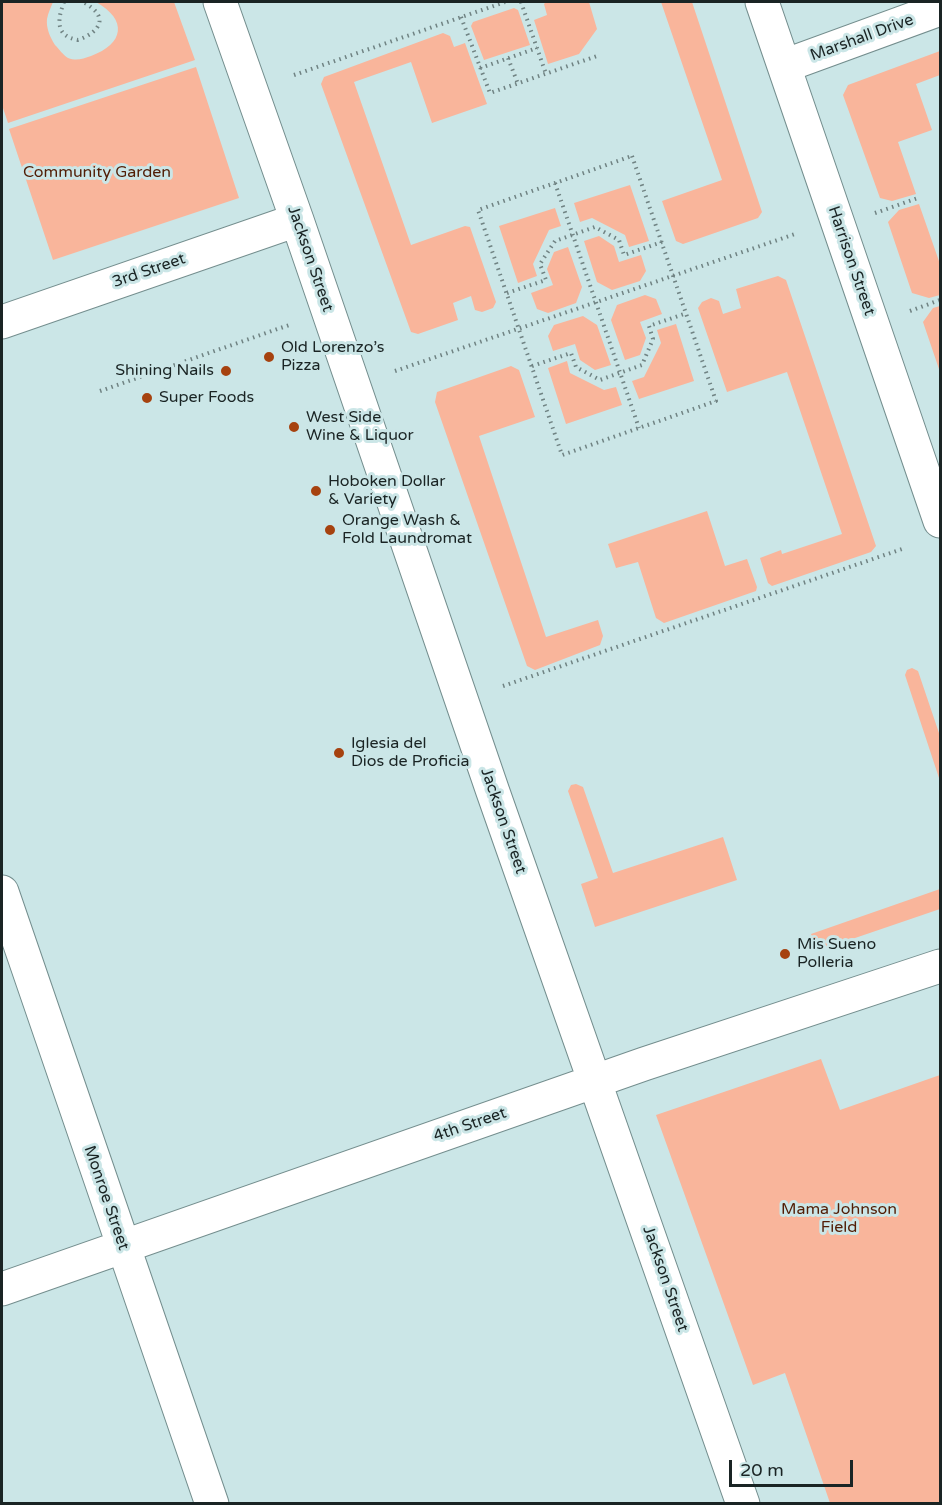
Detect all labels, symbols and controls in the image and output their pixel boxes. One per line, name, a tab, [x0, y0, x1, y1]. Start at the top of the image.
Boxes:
street label: Marshall Drive	[808, 10, 916, 66]
park label: Community Garden	[23, 163, 171, 183]
street label: Jackson Street	[283, 204, 337, 314]
street label: Harrison Street	[823, 204, 879, 318]
street label: 3rd Street	[110, 250, 188, 292]
place label: Old Lorenzo’s Pizza	[281, 338, 384, 376]
marker: Old Lorenzo’s Pizza	[262, 350, 276, 364]
place label: Shining Nails	[115, 361, 214, 381]
marker: Shining Nails	[219, 364, 233, 378]
place label: Super Foods	[159, 388, 254, 408]
marker: Super Foods	[140, 391, 154, 405]
place label: West Side Wine & Liquor	[306, 408, 414, 446]
marker: West Side Wine & Liquor	[287, 420, 301, 434]
place label: Hoboken Dollar & Variety	[328, 472, 445, 510]
marker: Hoboken Dollar & Variety	[309, 484, 323, 498]
place label: Orange Wash & Fold Laundromat	[342, 511, 472, 549]
marker: Orange Wash & Fold Laundromat	[323, 523, 337, 537]
place label: Iglesia del Dios de Proficia	[351, 734, 470, 772]
marker: Iglesia del Dios de Proficia	[332, 746, 346, 760]
street label: Jackson Street	[476, 766, 530, 876]
place label: Mis Sueno Polleria	[797, 935, 876, 973]
marker: Mis Sueno Polleria	[778, 947, 792, 961]
street label: 4th Street	[431, 1104, 509, 1146]
street label: Monroe Street	[79, 1143, 133, 1253]
park label: Mama Johnson Field	[781, 1200, 897, 1238]
street label: Jackson Street	[638, 1224, 692, 1334]
scale bar	[732, 1448, 856, 1486]
text: 20 m	[740, 1459, 784, 1481]

